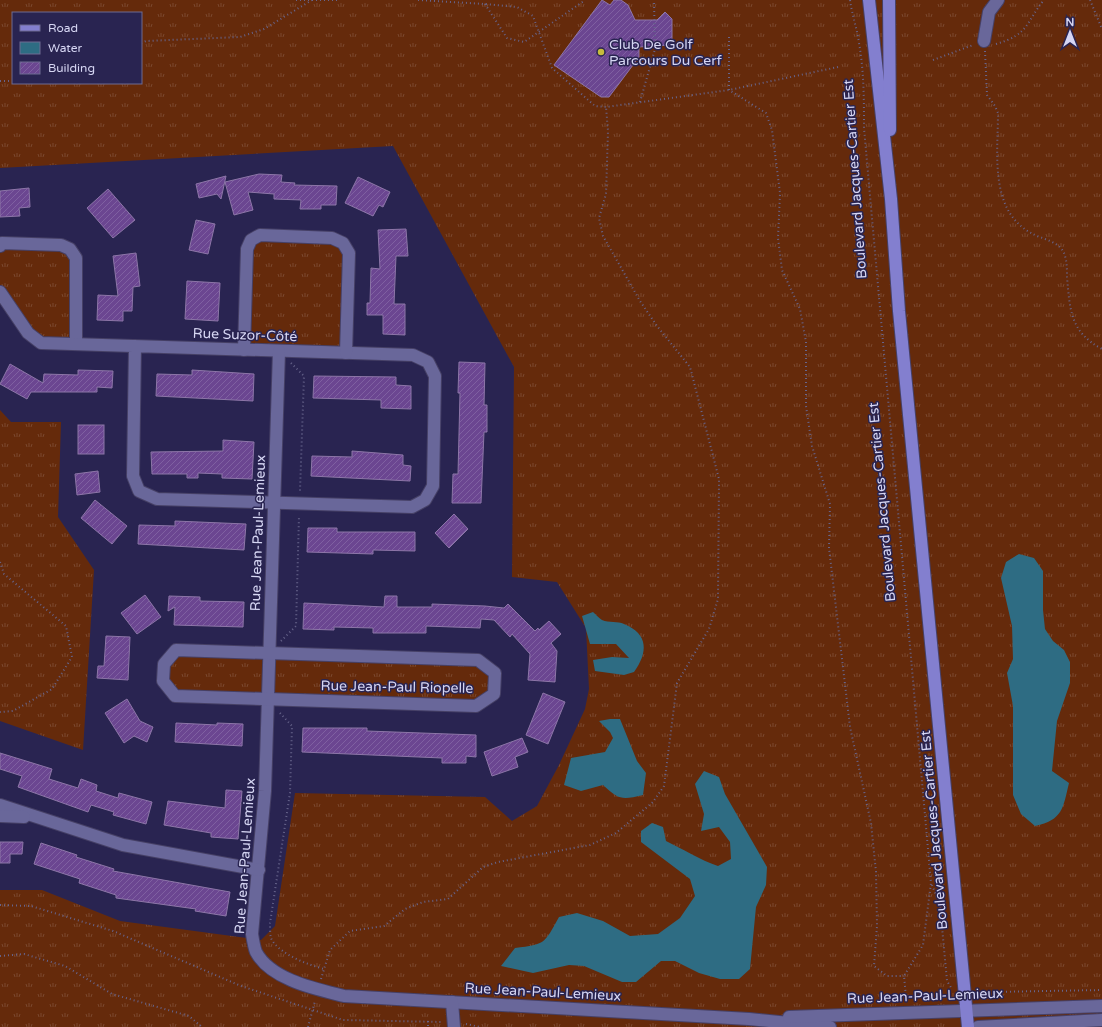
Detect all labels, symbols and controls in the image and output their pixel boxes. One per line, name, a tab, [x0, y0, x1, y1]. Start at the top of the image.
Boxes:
legend	[12, 12, 142, 84]
north arrow	[1050, 12, 1090, 52]
text: N	[1066, 16, 1074, 29]
text: Road	[48, 21, 78, 35]
place label: Club De Golf Parcours Du Cerf	[609, 36, 723, 69]
text: Water	[48, 41, 83, 55]
marker: Club De Golf Parcours Du Cerf	[596, 47, 606, 57]
text: Building	[48, 61, 95, 75]
street label: Boulevard Jacques-Cartier Est	[840, 78, 870, 279]
street label: Rue Suzor-Côté	[192, 325, 298, 345]
street label: Boulevard Jacques-Cartier Est	[865, 401, 899, 602]
street label: Rue Jean-Paul-Lemieux	[247, 454, 269, 612]
street label: Rue Jean-Paul Riopelle	[320, 677, 474, 697]
street label: Boulevard Jacques-Cartier Est	[917, 729, 951, 930]
street label: Rue Jean-Paul-Lemieux	[231, 777, 259, 935]
street label: Rue Jean-Paul-Lemieux	[464, 979, 622, 1005]
street label: Rue Jean-Paul-Lemieux	[846, 985, 1004, 1007]

